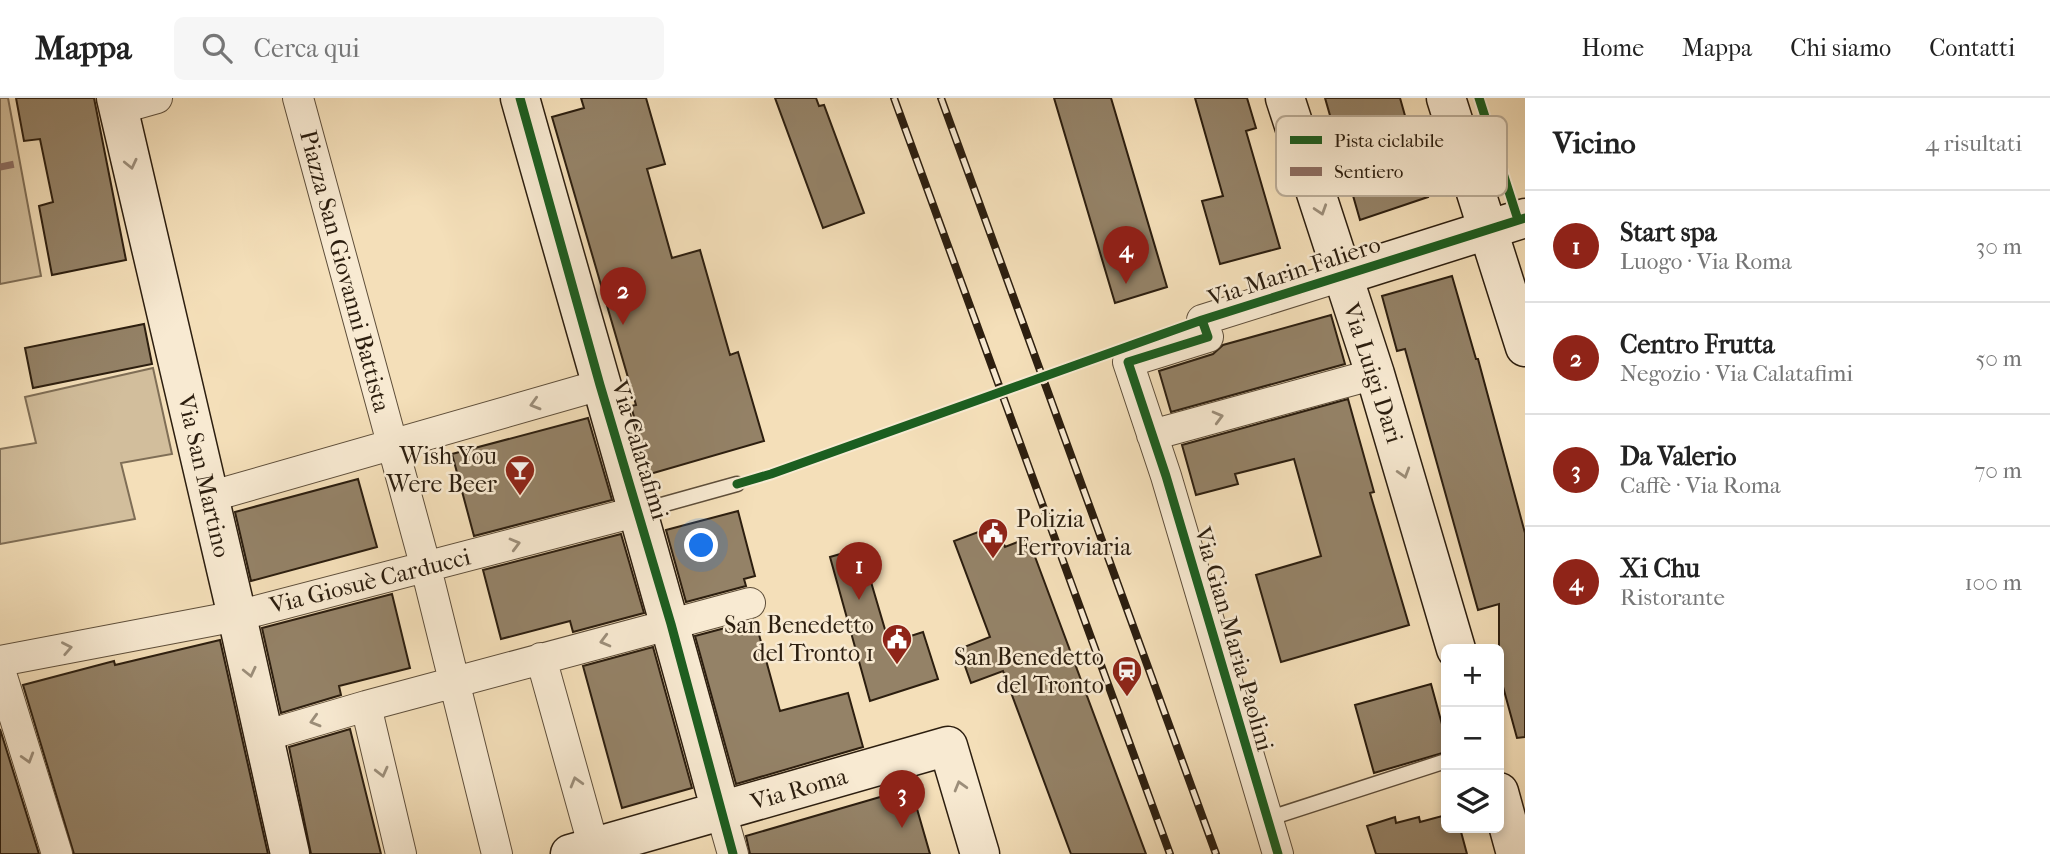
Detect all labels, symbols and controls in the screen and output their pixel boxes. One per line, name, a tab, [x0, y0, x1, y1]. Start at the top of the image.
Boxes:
search box	[174, 17, 664, 80]
text: Mappa	[35, 29, 132, 68]
icon: search	[198, 29, 236, 67]
text: Cerca qui	[254, 33, 360, 64]
text: Home	[1582, 34, 1644, 62]
text: Mappa	[1682, 34, 1752, 62]
text: Chi siamo	[1790, 34, 1891, 62]
text: Contatti	[1929, 34, 2015, 62]
legend	[1276, 116, 1507, 196]
text: Vicino	[1553, 126, 1636, 161]
street label: Piazza San Giovanni Battista	[294, 127, 396, 416]
text: Pista ciclabile	[1334, 130, 1444, 152]
text: 4 risultati	[1925, 130, 2022, 157]
one-way arrow	[123, 158, 138, 170]
text: Sentiero	[1334, 161, 1404, 183]
one-way arrow	[1312, 203, 1327, 215]
text: Start spa	[1620, 217, 1717, 248]
pin: 4	[1103, 226, 1149, 284]
street label: Via Marin Faliero	[1203, 230, 1384, 312]
text: 1	[1572, 233, 1580, 260]
text: 30 m	[1976, 233, 2022, 260]
text: Luogo · Via Roma	[1620, 248, 1792, 275]
pin: 2	[600, 267, 646, 325]
street label: Via Luigi Dari	[1337, 298, 1409, 447]
text: Centro Frutta	[1620, 329, 1775, 360]
text: 2	[1570, 345, 1582, 372]
text: 50 m	[1975, 345, 2022, 372]
text: Negozio · Via Calatafimi	[1620, 360, 1853, 387]
street label: Via Calatafimi	[605, 376, 674, 523]
street label: Via San Martino	[171, 391, 236, 560]
one-way arrow	[529, 395, 541, 410]
one-way arrow	[1212, 410, 1224, 425]
text: Da Valerio	[1620, 441, 1736, 472]
place label: Wish You Were Beer	[386, 442, 498, 498]
bar icon: Wish You Were Beer	[503, 453, 537, 497]
text: 3	[1571, 457, 1581, 484]
text: 70 m	[1974, 457, 2022, 484]
one-way arrow	[1396, 467, 1411, 479]
text: Caffè · Via Roma	[1620, 472, 1781, 499]
place label: Polizia Ferroviaria	[1016, 505, 1132, 561]
public building icon: Polizia Ferroviaria	[976, 516, 1010, 560]
street label: Via Gian Maria Paolini	[1188, 523, 1279, 754]
your location	[684, 528, 718, 562]
one-way arrow	[509, 538, 521, 552]
street label: Via Giosuè Carducci	[266, 542, 473, 620]
pin: 1	[836, 542, 882, 600]
text: Xi Chu	[1620, 553, 1700, 584]
text: 4	[1569, 569, 1583, 596]
text: 100 m	[1964, 569, 2022, 596]
text: Ristorante	[1620, 584, 1725, 611]
place label: San Benedetto del Tronto 1	[724, 611, 874, 667]
public building icon: San Benedetto del Tronto 1	[880, 622, 914, 666]
one-way arrow	[599, 633, 611, 647]
one-way arrow	[61, 641, 73, 656]
place label: San Benedetto del Tronto	[954, 643, 1104, 699]
map controls	[1441, 644, 1504, 833]
button: +	[1441, 644, 1504, 707]
station icon: San Benedetto del Tronto	[1110, 654, 1144, 698]
one-way arrow	[242, 666, 256, 678]
button: −	[1441, 707, 1504, 770]
one-way arrow	[309, 712, 321, 727]
one-way arrow	[19, 752, 34, 764]
street label: Via Roma	[747, 762, 851, 816]
one-way arrow	[373, 766, 388, 778]
pin: 3	[879, 770, 925, 828]
button: layers	[1441, 770, 1504, 833]
one-way arrow	[569, 776, 584, 788]
one-way arrow	[953, 780, 968, 792]

